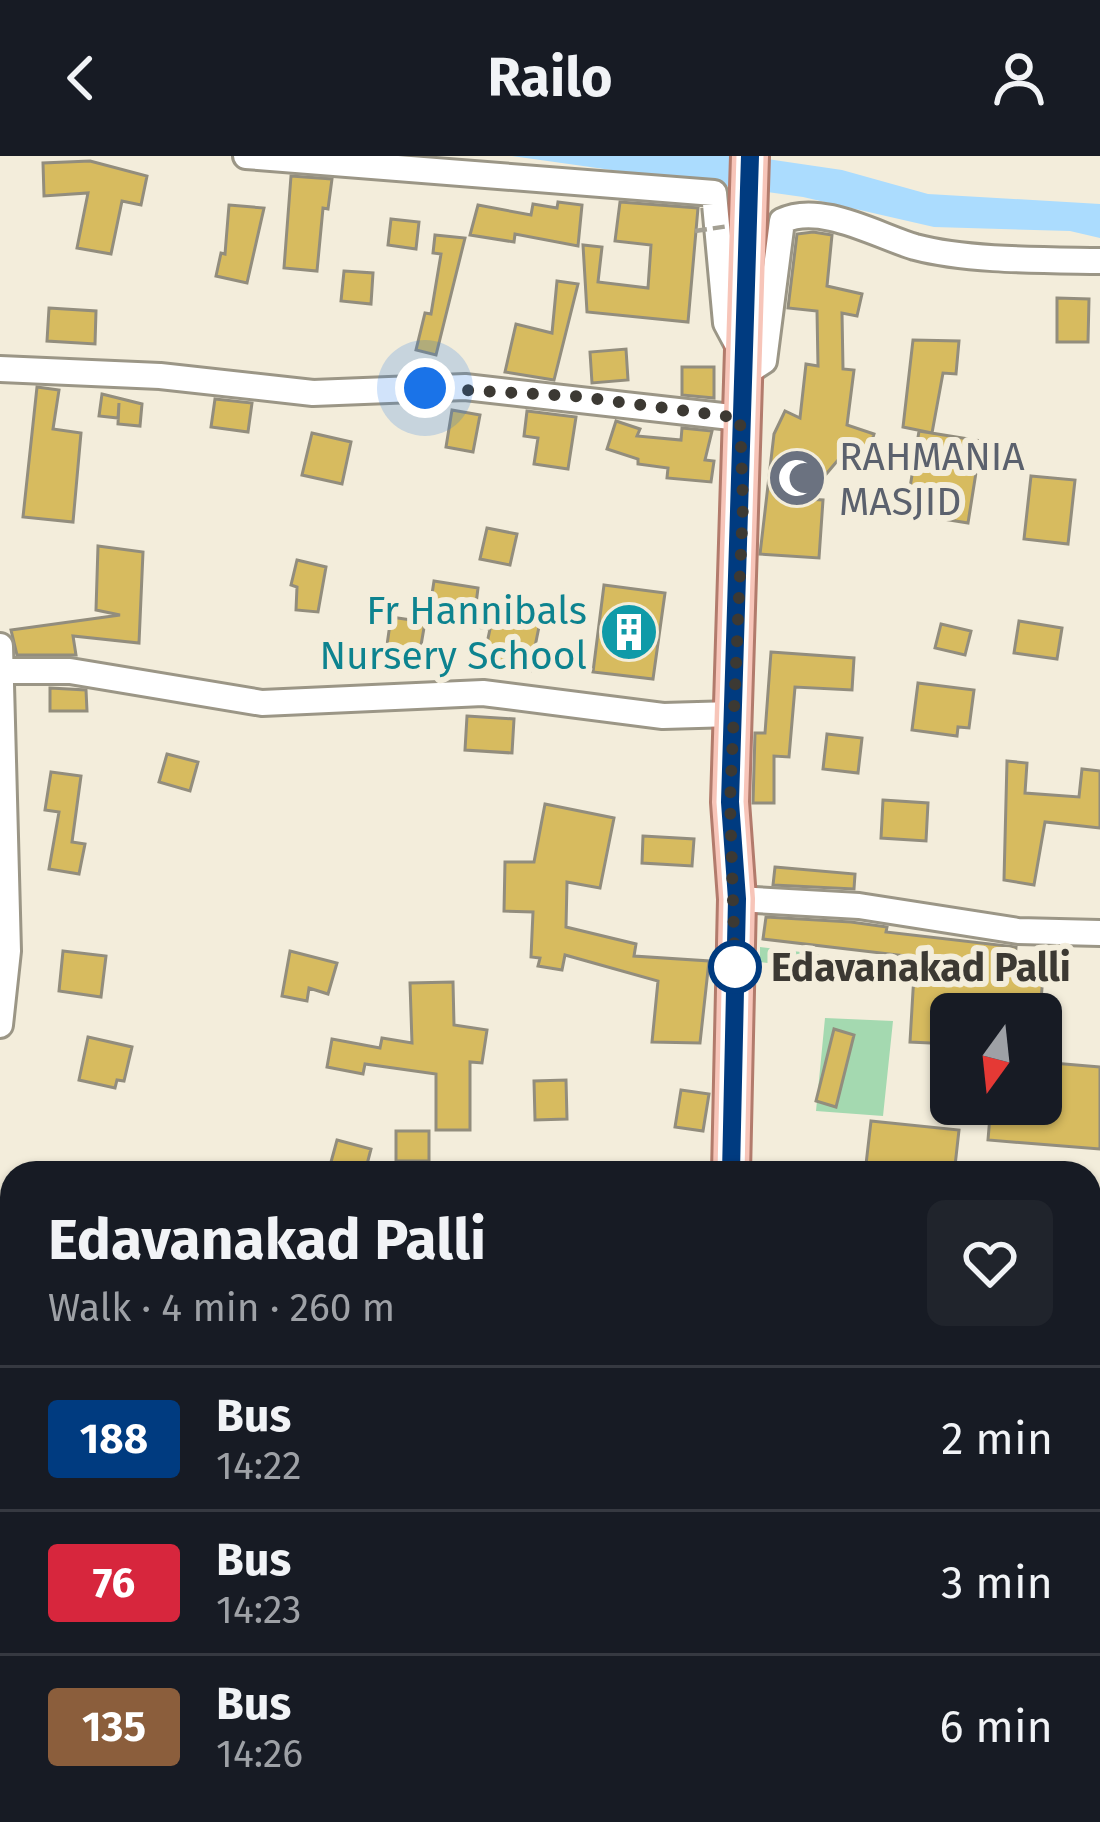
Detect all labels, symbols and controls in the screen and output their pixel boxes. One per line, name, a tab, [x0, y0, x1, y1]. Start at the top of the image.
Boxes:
icon: back	[48, 45, 114, 111]
icon: person	[986, 45, 1052, 111]
text: Railo	[488, 46, 612, 110]
your location	[395, 358, 455, 418]
place label: RAHMANIA MASJID	[839, 434, 1025, 525]
mosque icon: RAHMANIA MASJID	[766, 447, 828, 509]
place label: Fr Hannibals Nursery School	[319, 588, 587, 679]
building icon: Fr Hannibals Nursery School	[598, 601, 660, 663]
marker: Edavanakad Palli	[710, 942, 760, 992]
place label: Edavanakad Palli	[771, 945, 1071, 991]
north arrow	[930, 993, 1062, 1125]
map controls	[930, 993, 1062, 1125]
button: heart	[927, 1200, 1053, 1326]
text: Edavanakad Palli	[48, 1206, 486, 1274]
text: Walk · 4 min · 260 m	[48, 1285, 395, 1331]
text: Bus	[216, 1389, 291, 1443]
text: 2 min	[941, 1412, 1053, 1466]
text: 188	[80, 1414, 148, 1464]
text: 14:22	[216, 1443, 302, 1489]
text: Bus	[216, 1533, 291, 1587]
text: 3 min	[941, 1556, 1053, 1610]
text: 76	[93, 1558, 135, 1608]
text: 14:23	[216, 1587, 302, 1633]
text: Bus	[216, 1677, 291, 1731]
text: 6 min	[939, 1700, 1053, 1754]
text: 135	[82, 1702, 146, 1752]
text: 14:26	[216, 1731, 303, 1777]

